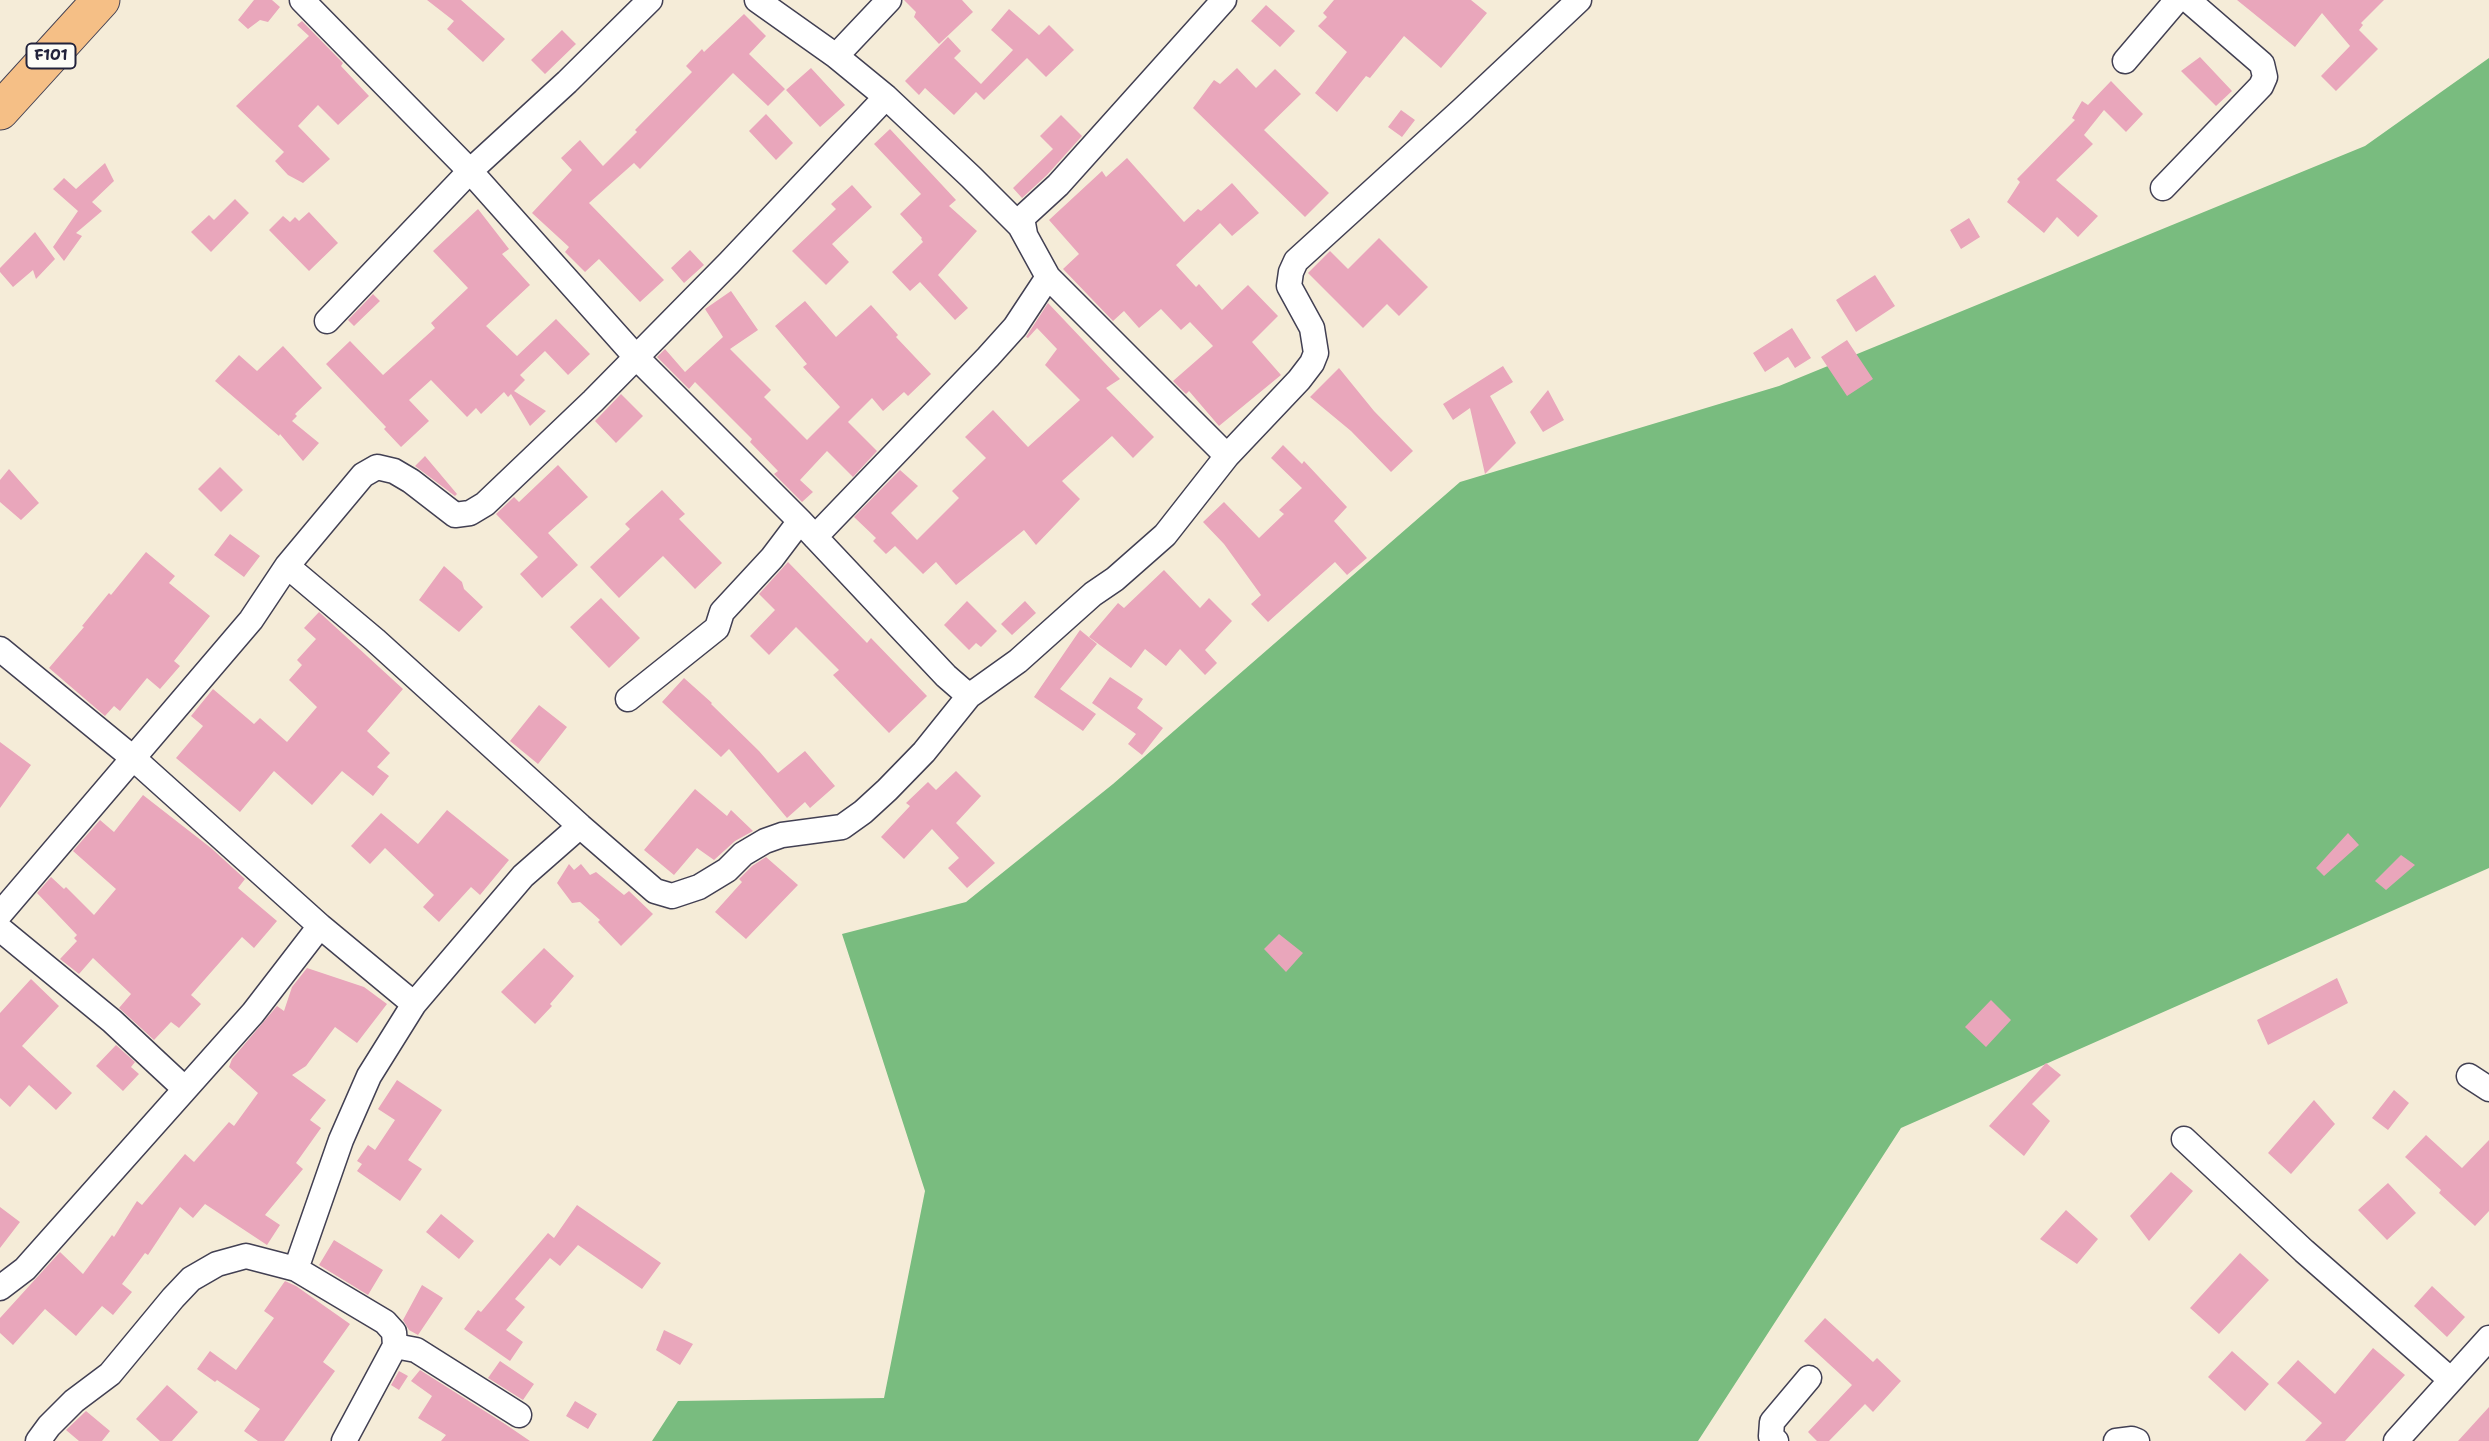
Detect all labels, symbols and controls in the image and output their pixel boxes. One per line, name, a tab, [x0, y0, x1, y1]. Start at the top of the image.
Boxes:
road number: F101	[26, 44, 76, 68]

